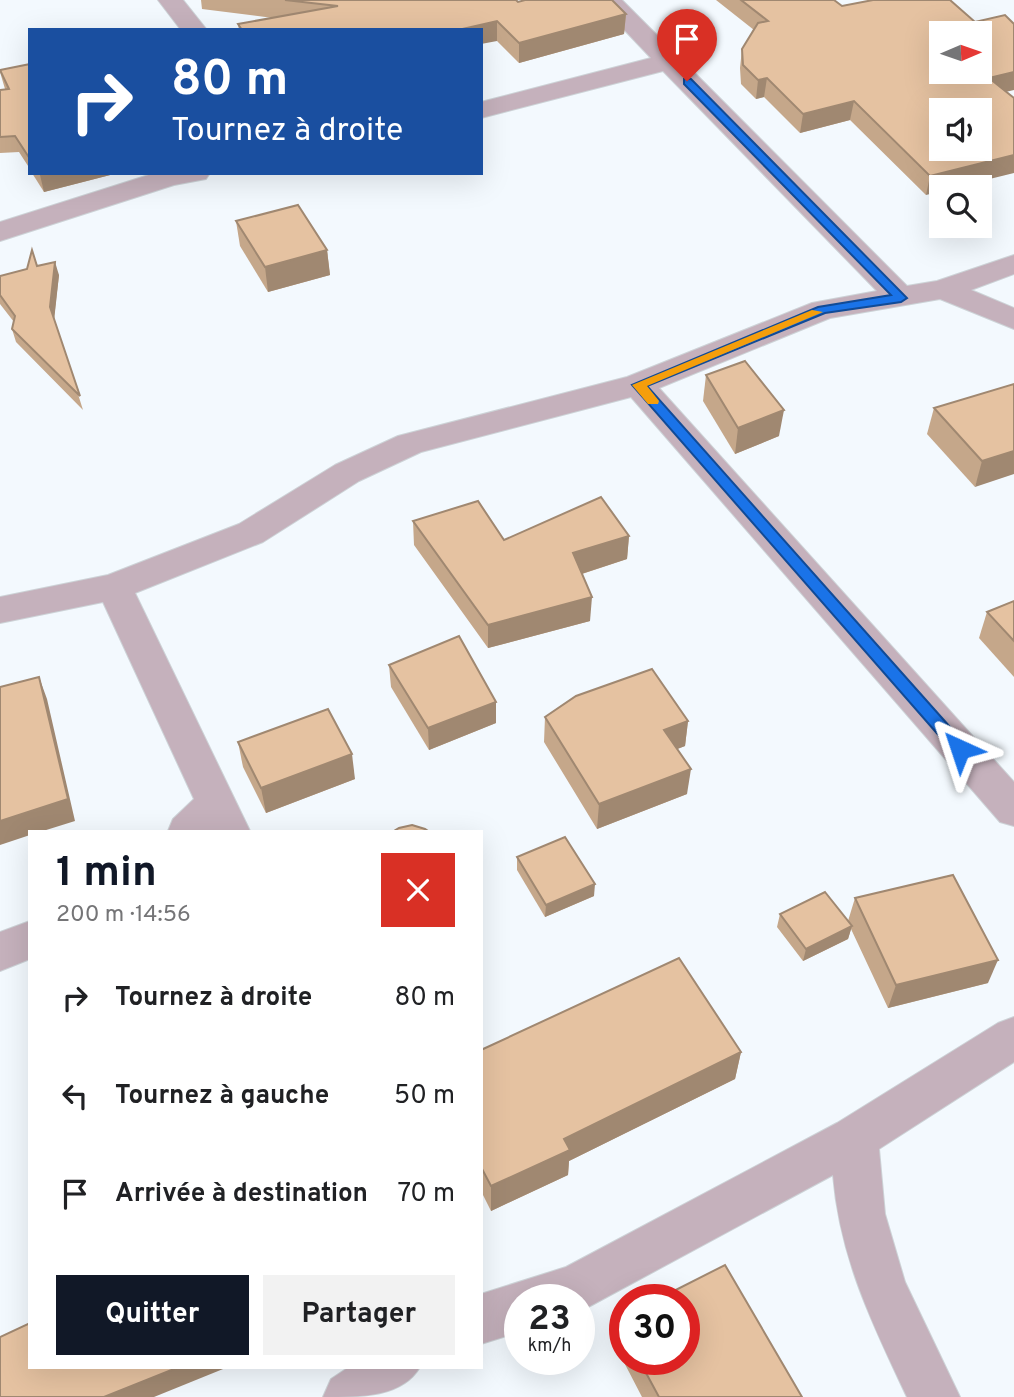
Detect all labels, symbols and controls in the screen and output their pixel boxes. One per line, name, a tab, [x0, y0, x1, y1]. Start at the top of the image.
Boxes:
pin	[657, 9, 717, 81]
icon: arrive	[668, 20, 706, 58]
north arrow	[929, 21, 992, 84]
map controls	[929, 21, 992, 238]
text: 80 m	[171, 51, 288, 113]
icon: right	[56, 56, 147, 147]
button: sound	[929, 98, 992, 161]
text: Tournez à droite	[171, 112, 403, 152]
button: search	[929, 175, 992, 238]
position arrow	[923, 712, 997, 786]
text: 1 min	[56, 848, 157, 901]
button: close	[381, 853, 455, 927]
text: 200 m · 14:56	[56, 901, 191, 930]
icon: right	[56, 979, 94, 1017]
text: Tournez à droite	[115, 982, 312, 1015]
text: 80 m	[395, 982, 455, 1015]
icon: left	[56, 1077, 94, 1115]
text: Tournez à gauche	[115, 1080, 329, 1113]
text: 50 m	[394, 1080, 455, 1113]
icon: arrive	[56, 1175, 94, 1213]
text: Arrivée à destination	[115, 1178, 368, 1211]
text: 70 m	[397, 1178, 455, 1211]
button: Quitter	[56, 1275, 249, 1355]
button: Partager	[263, 1275, 455, 1355]
speed limit sign: 30	[609, 1284, 700, 1375]
text: 23	[528, 1298, 571, 1342]
text: km/h	[528, 1335, 571, 1358]

